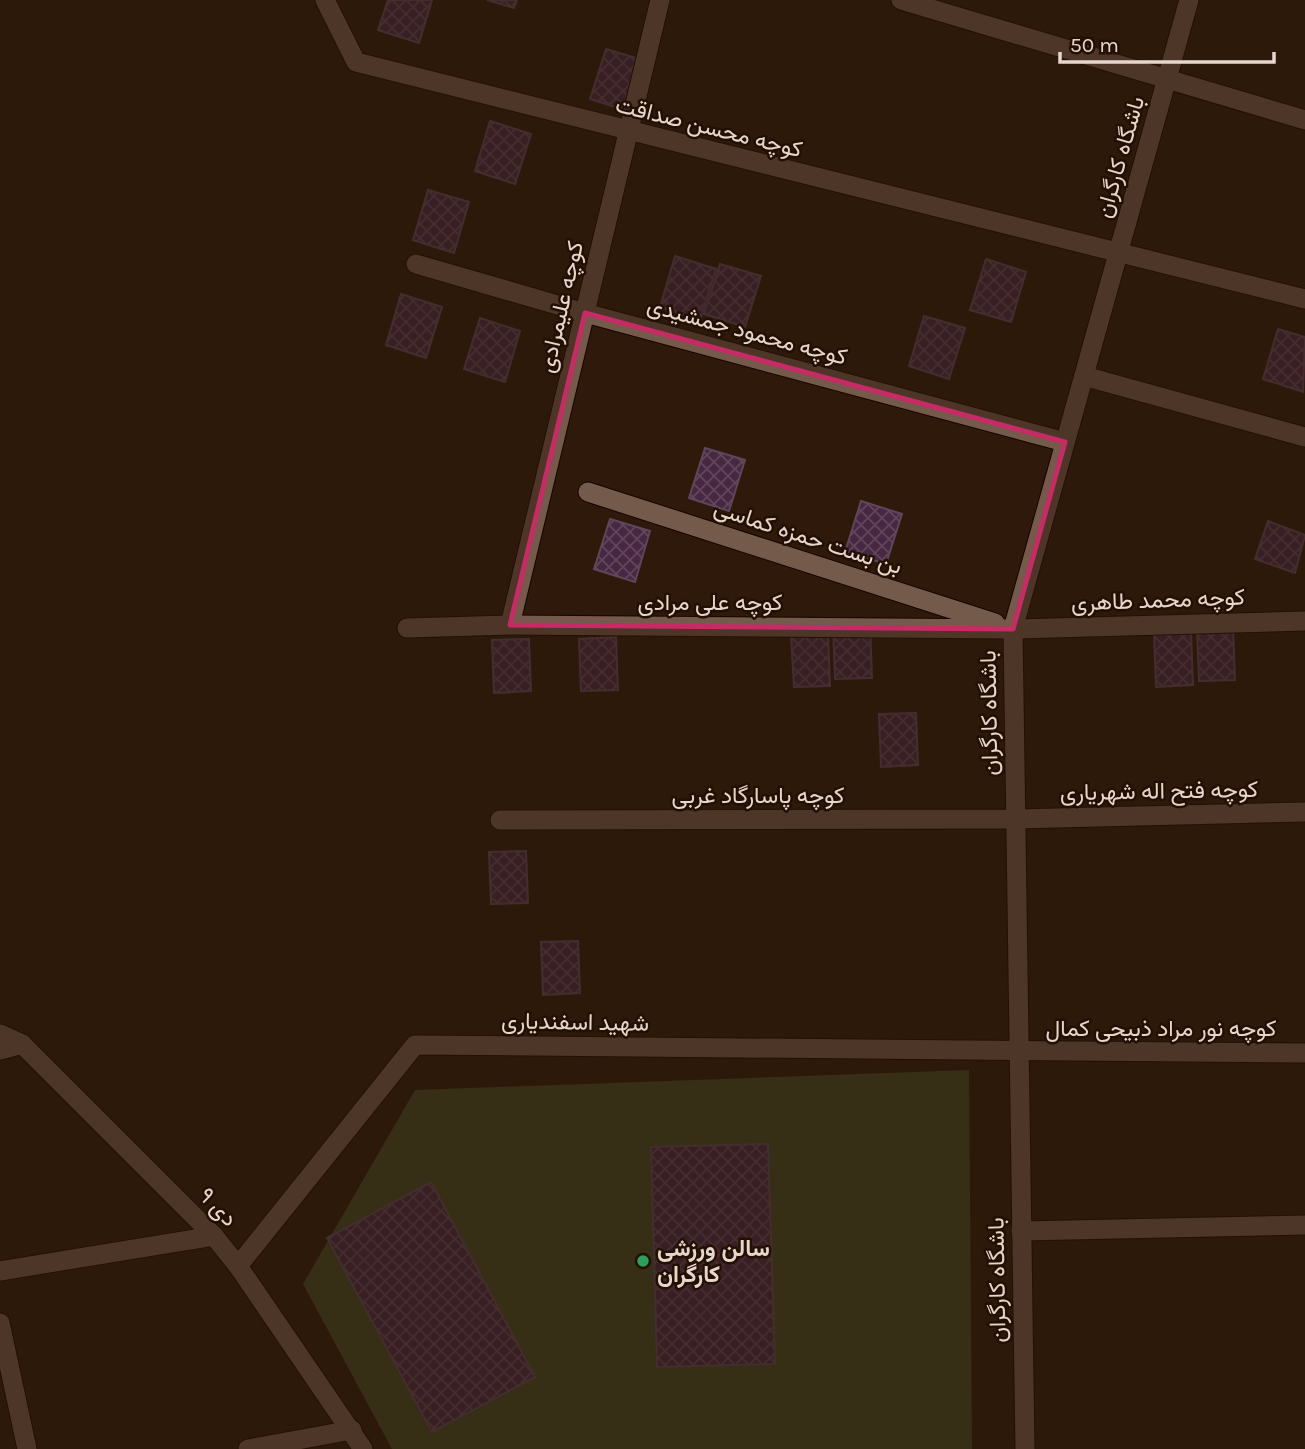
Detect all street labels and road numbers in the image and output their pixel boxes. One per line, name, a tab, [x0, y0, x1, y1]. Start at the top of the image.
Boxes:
street label: کوچه محسن صداقت	[612, 91, 805, 165]
street label: باشگاه کارگران	[1090, 93, 1151, 221]
street label: کوچه علیمرادی	[533, 239, 591, 376]
street label: کوچه محمود جمشیدی	[644, 291, 850, 373]
street label: بن بست حمزه کماسی	[710, 494, 905, 581]
street label: کوچه محمد طاهری	[1071, 583, 1246, 619]
street label: کوچه علی مرادی	[637, 589, 783, 618]
street label: باشگاه کارگران	[974, 650, 1005, 776]
street label: کوچه فتح اله شهریاری	[1060, 776, 1258, 808]
street label: کوچه پاسارگاد غربی	[671, 782, 845, 811]
street label: شهید اسفندیاری	[501, 1007, 649, 1038]
street label: کوچه نور مراد ذبیحی کمال	[1045, 1015, 1277, 1044]
street label: ۹ دی	[193, 1182, 243, 1232]
street label: باشگاه کارگران	[982, 1217, 1013, 1343]

